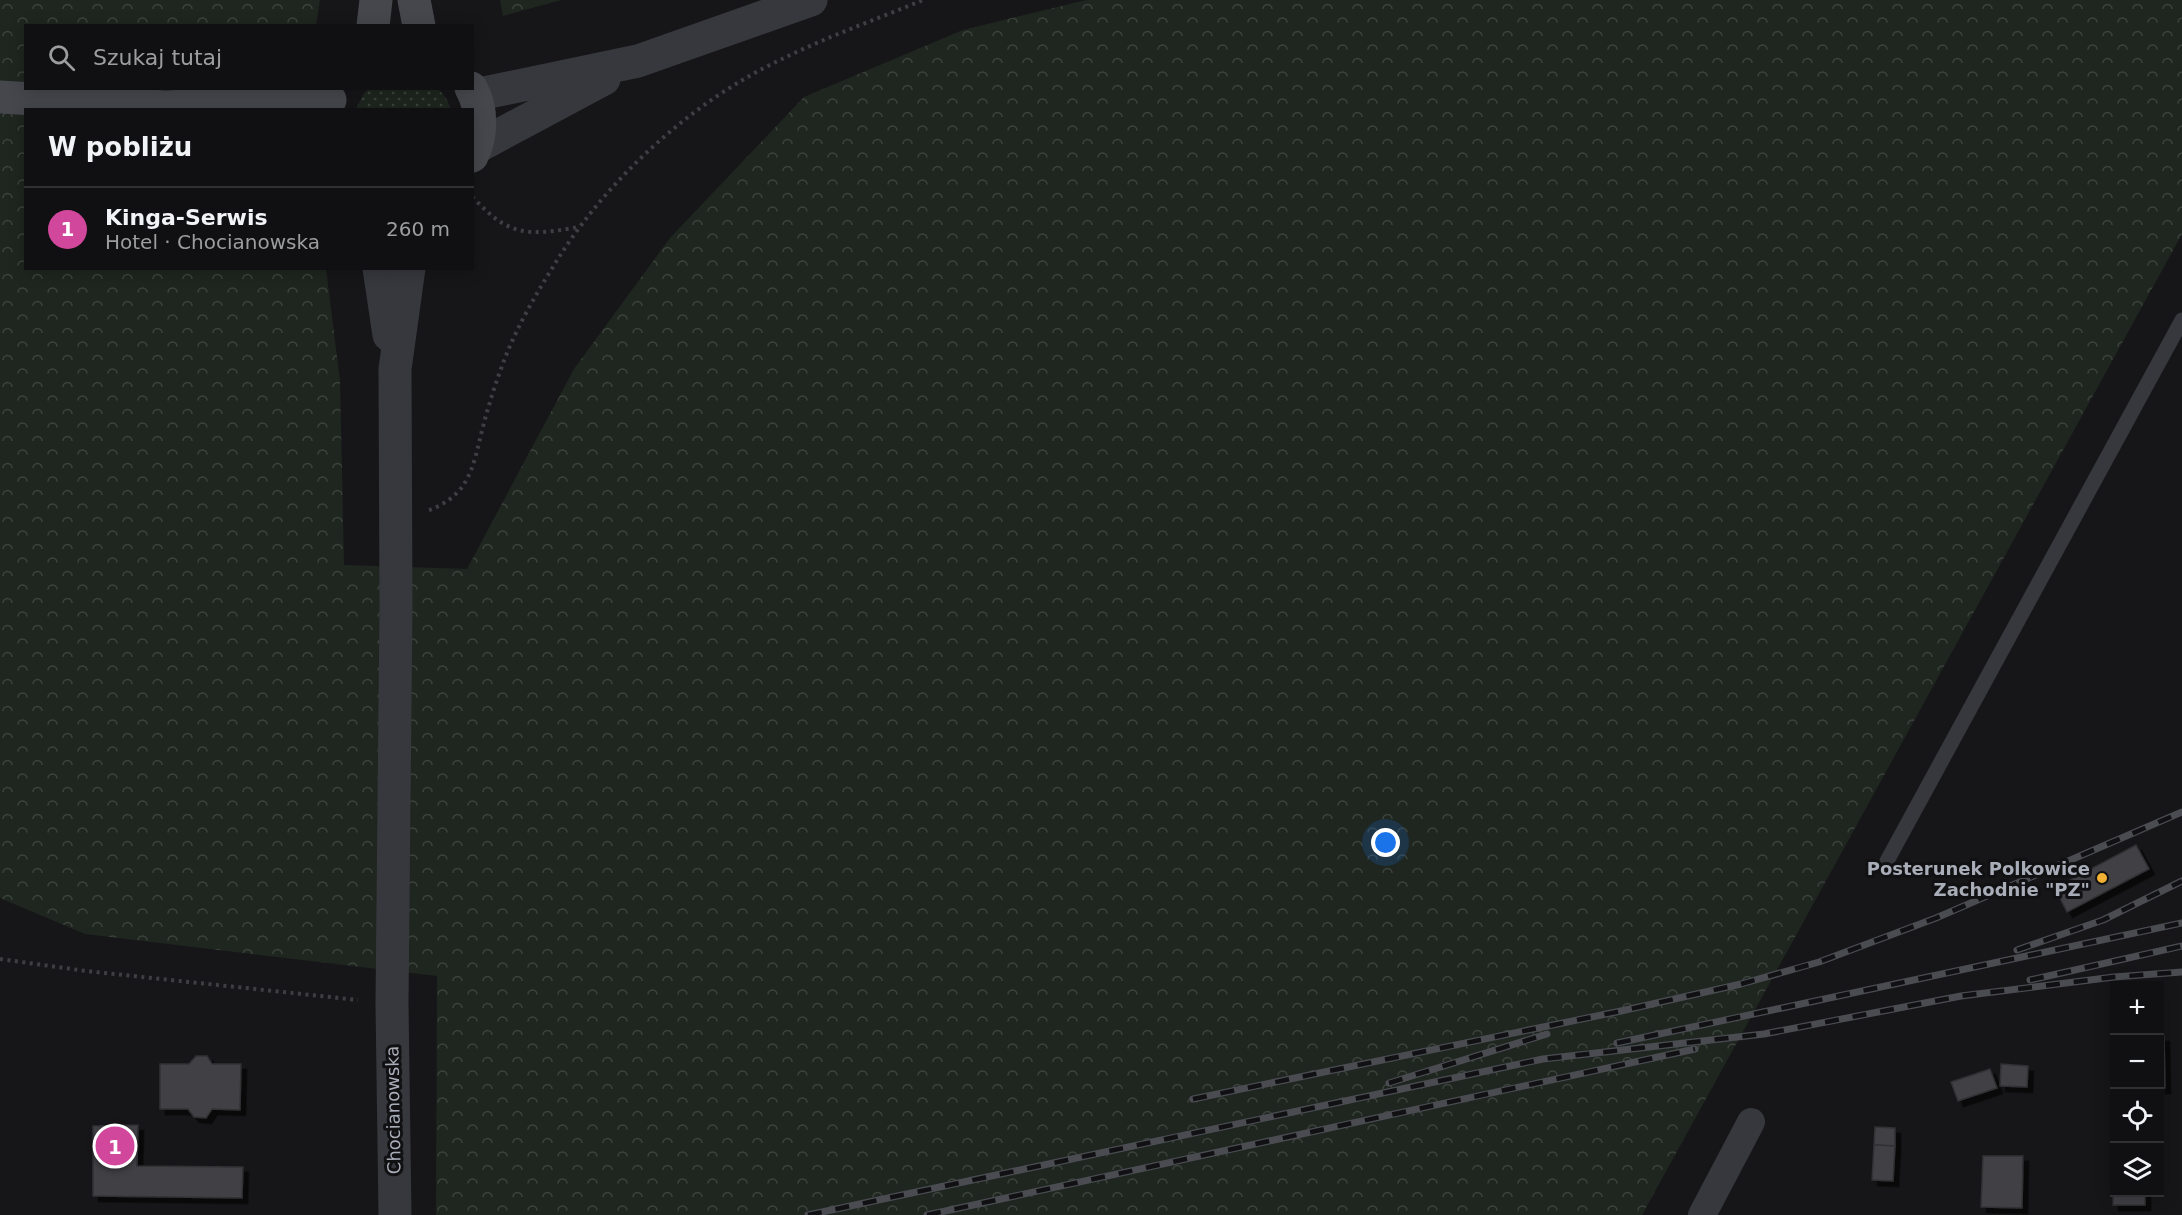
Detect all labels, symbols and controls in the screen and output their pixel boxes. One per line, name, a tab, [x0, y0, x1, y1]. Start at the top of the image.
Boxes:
search box	[24, 24, 474, 90]
icon: search	[45, 41, 78, 74]
text: Szukaj tutaj	[93, 45, 222, 70]
text: W pobliżu	[48, 132, 192, 162]
text: Kinga-Serwis	[105, 205, 268, 230]
text: 1	[61, 217, 74, 241]
text: 260 m	[386, 217, 450, 241]
text: Hotel · Chocianowska	[105, 230, 320, 254]
your location	[1371, 828, 1400, 857]
place label: Posterunek Polkowice Zachodnie "PZ"	[1867, 858, 2090, 900]
marker: Posterunek Polkowice Zachodnie "PZ"	[2095, 871, 2109, 885]
map controls	[2110, 981, 2164, 1197]
button: +	[2110, 981, 2164, 1035]
button: −	[2110, 1035, 2164, 1089]
street label: Chocianowska	[381, 1046, 405, 1174]
button: locate	[2110, 1089, 2164, 1143]
pin: 1	[96, 1124, 134, 1168]
button: layers	[2110, 1143, 2164, 1197]

